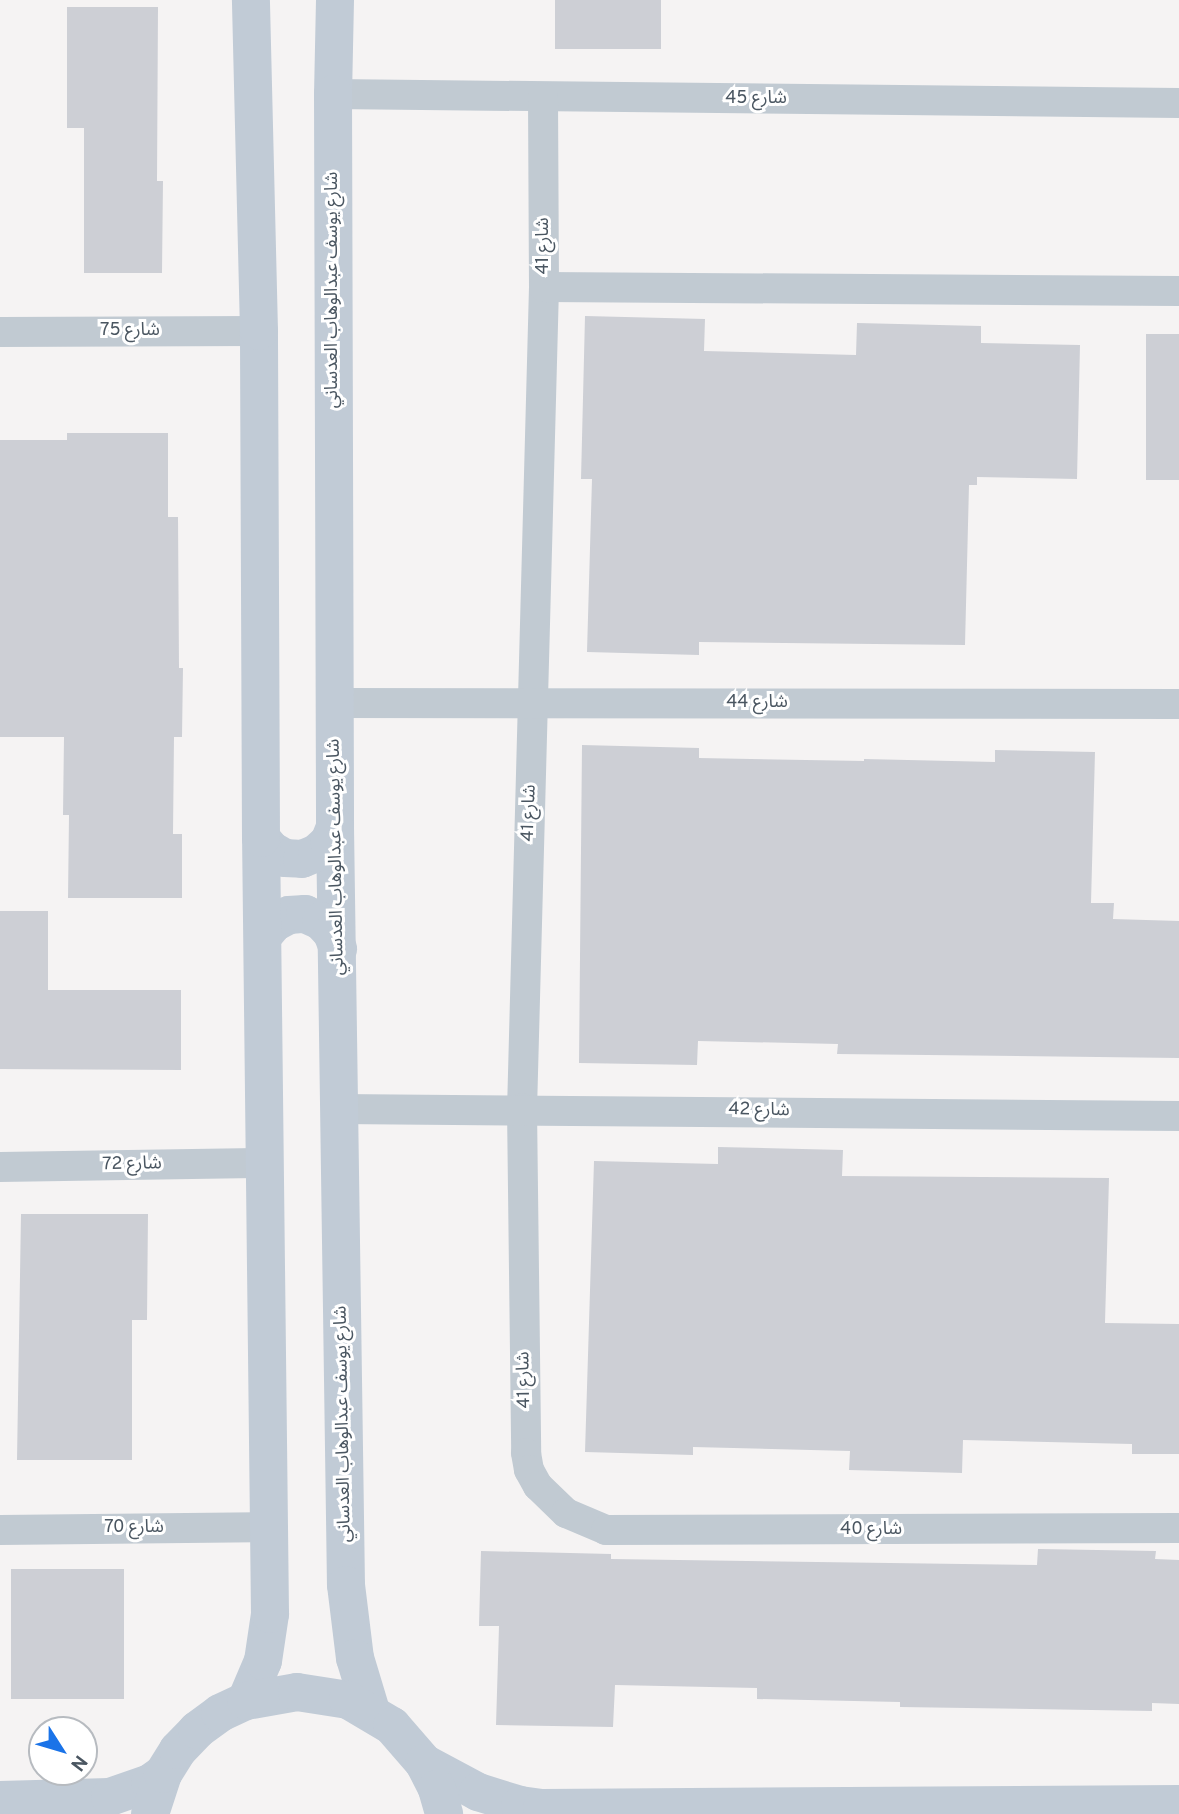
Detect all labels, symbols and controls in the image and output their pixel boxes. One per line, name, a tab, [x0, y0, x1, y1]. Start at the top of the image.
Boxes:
street label: شارع 45	[725, 88, 787, 110]
street label: شارع يوسف عبدالوهاب العدساني	[322, 172, 344, 408]
street label: شارع 41	[533, 217, 555, 275]
street label: شارع 75	[100, 320, 160, 342]
street label: شارع 44	[726, 692, 788, 714]
street label: شارع يوسف عبدالوهاب العدساني	[324, 739, 350, 975]
street label: شارع 41	[518, 784, 542, 842]
street label: شارع 42	[728, 1100, 790, 1122]
street label: شارع 72	[102, 1154, 162, 1176]
street label: شارع يوسف عبدالوهاب العدساني	[331, 1306, 357, 1542]
street label: شارع 41	[514, 1351, 536, 1409]
street label: شارع 70	[104, 1517, 164, 1539]
street label: شارع 40	[840, 1519, 902, 1541]
north arrow	[28, 1716, 98, 1786]
text: N	[64, 1750, 92, 1775]

